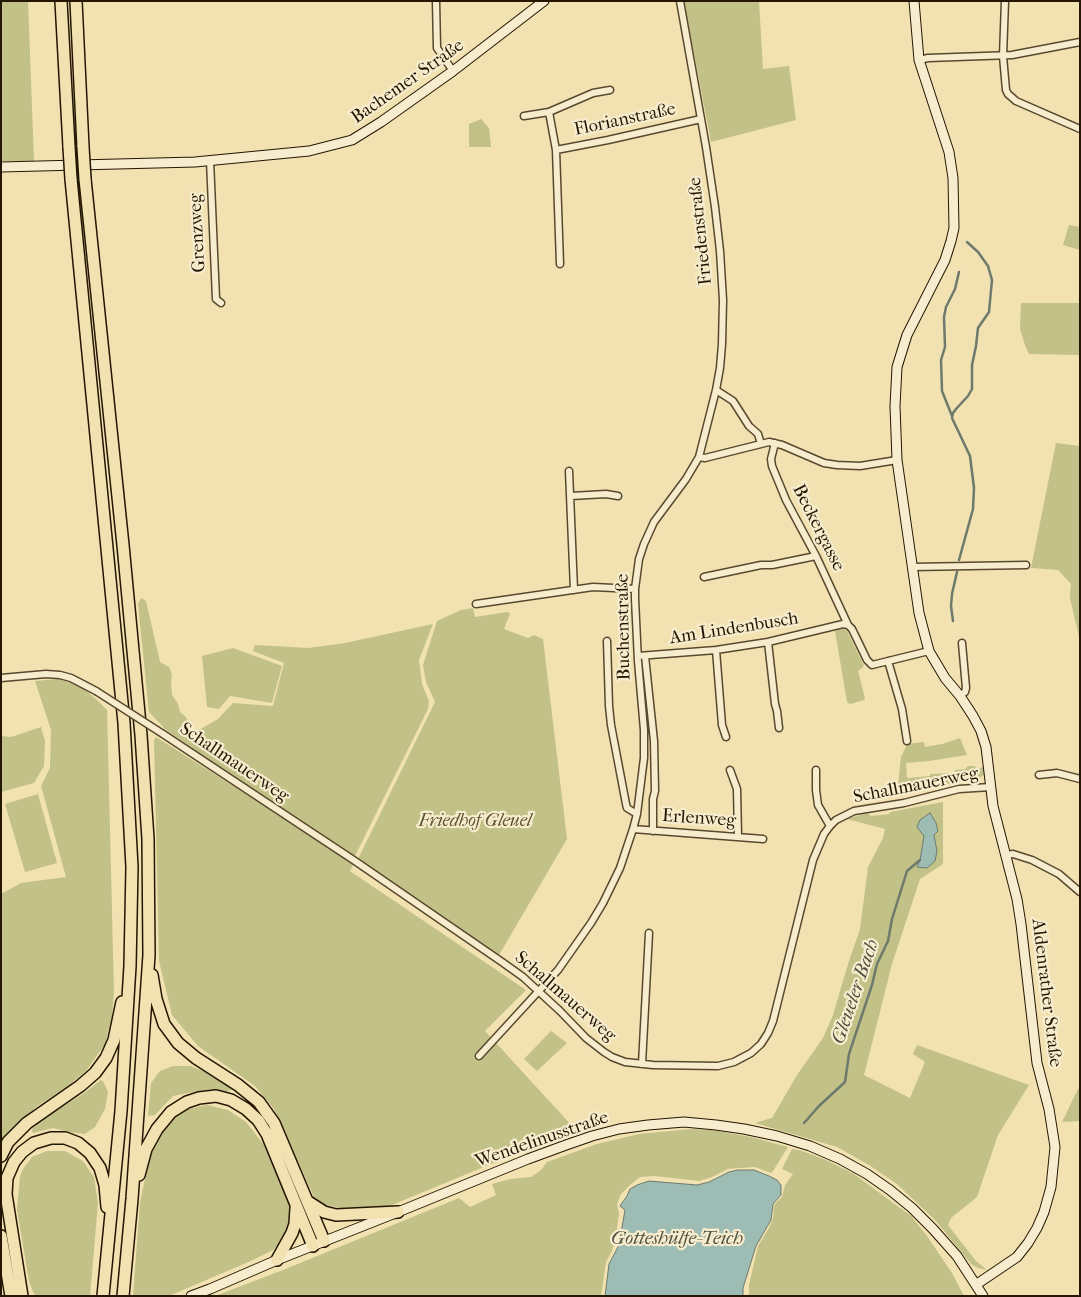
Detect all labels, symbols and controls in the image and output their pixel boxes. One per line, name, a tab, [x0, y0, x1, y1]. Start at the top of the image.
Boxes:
street label: Bachemer Straße	[347, 35, 469, 129]
street label: Florianstraße	[572, 99, 678, 141]
street label: Friedenstraße	[685, 176, 717, 286]
street label: Grenzweg	[185, 193, 211, 273]
street label: Beckergasse	[787, 481, 849, 575]
street label: Buchenstraße	[612, 573, 636, 681]
street label: Am Lindenbusch	[668, 608, 800, 650]
street label: Schallmauerweg	[175, 719, 293, 807]
street label: Schallmauerweg	[852, 763, 980, 809]
street label: Erlenweg	[661, 806, 737, 832]
park label: Friedhof Gleuel	[419, 811, 531, 833]
street label: Aldenrather Straße	[1026, 918, 1066, 1068]
water label: Gleueler Bach	[827, 937, 885, 1047]
street label: Schallmauerweg	[510, 947, 620, 1047]
street label: Wendelinusstraße	[472, 1107, 612, 1173]
water label: Gotteshülfe-Teich	[611, 1228, 743, 1250]

